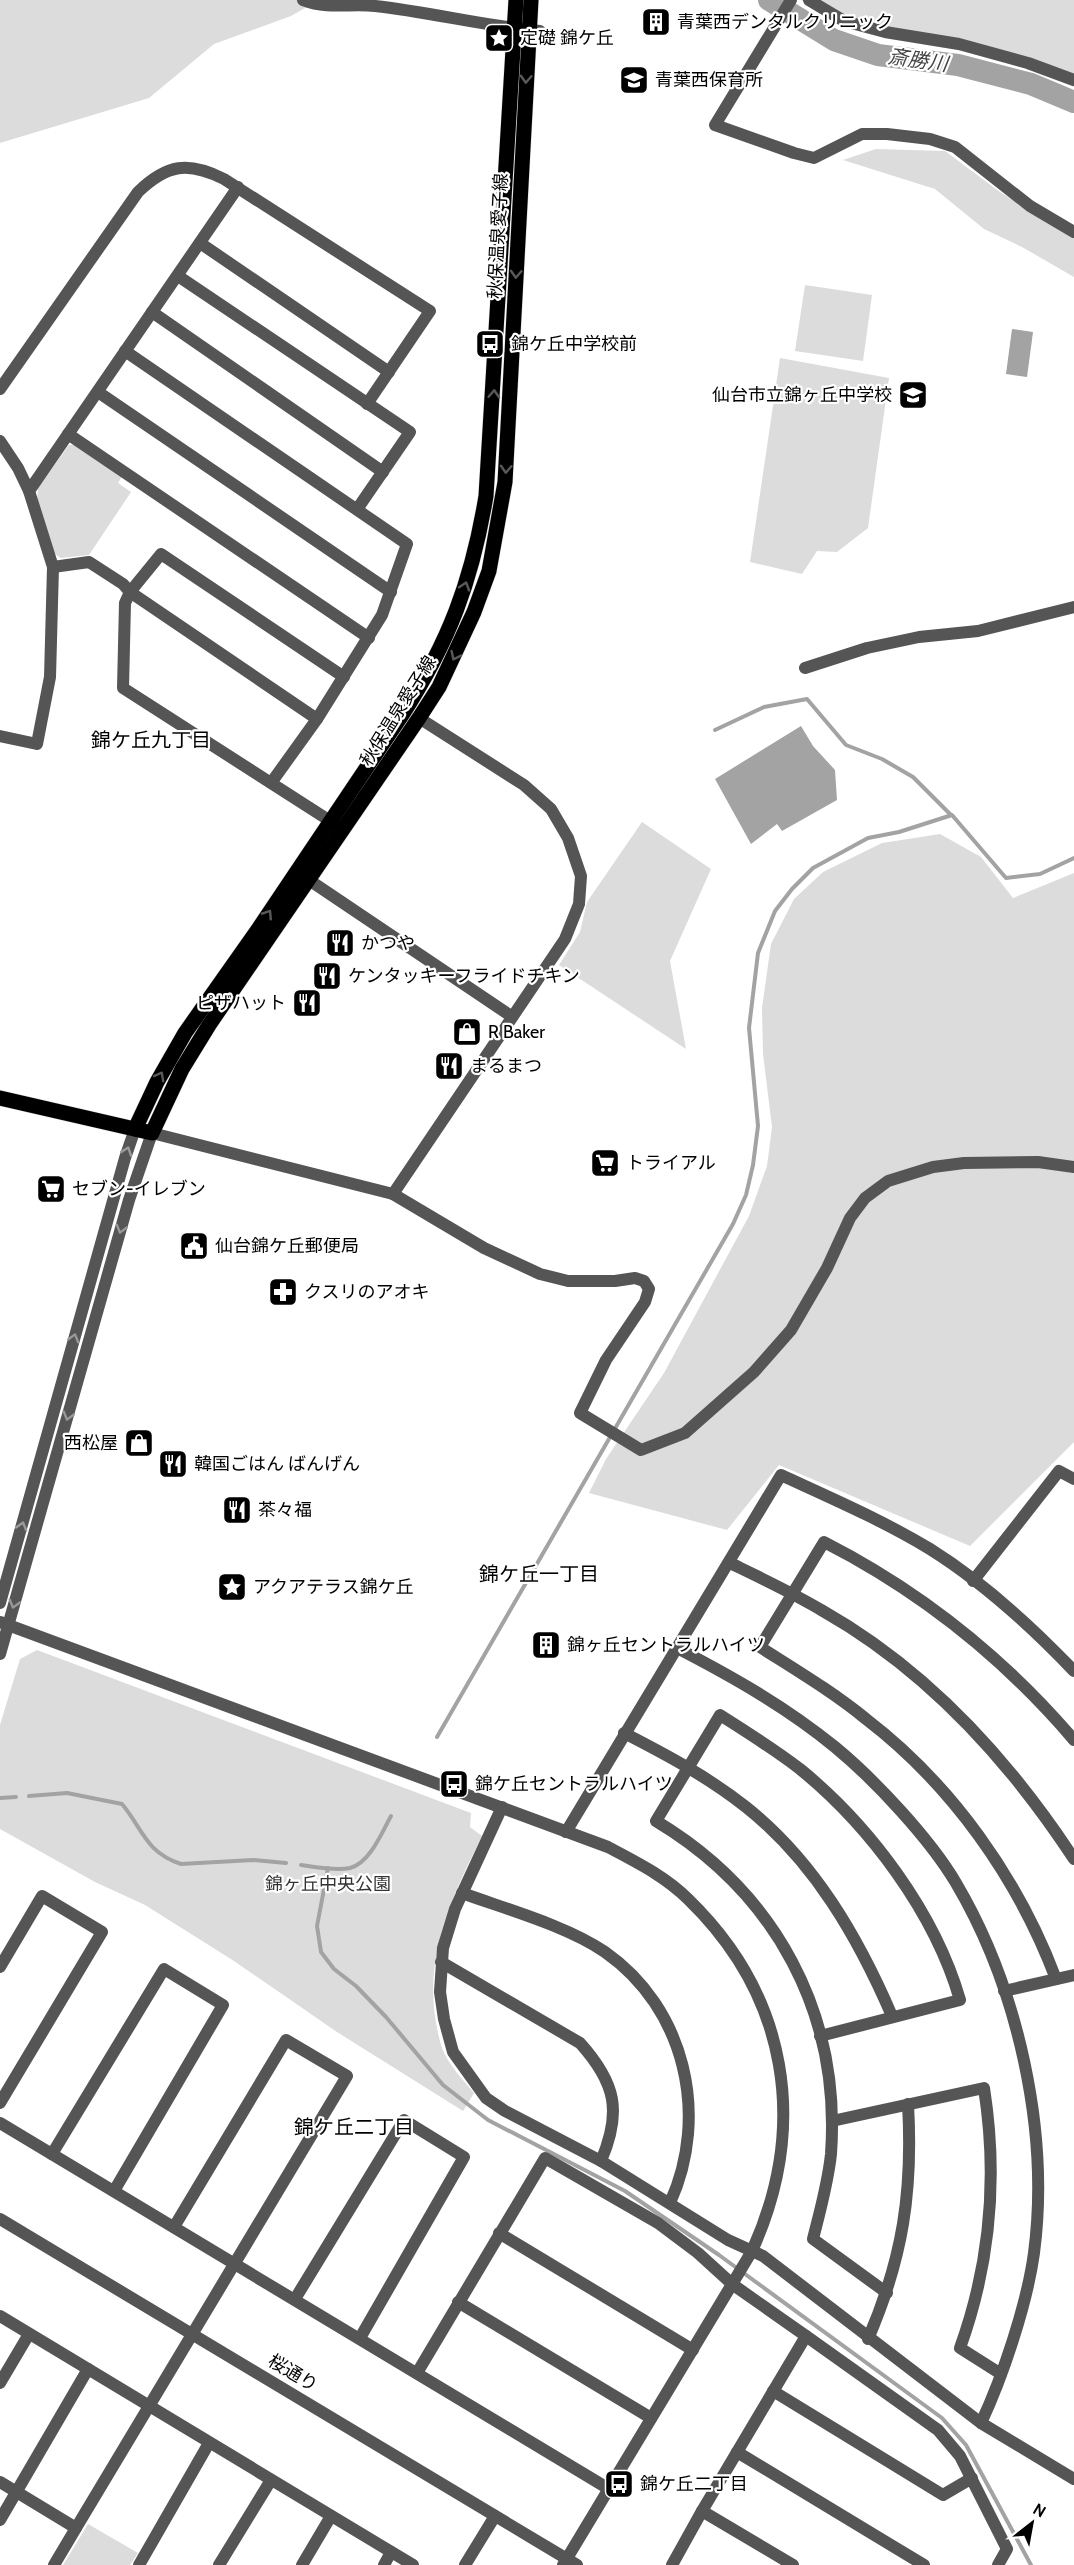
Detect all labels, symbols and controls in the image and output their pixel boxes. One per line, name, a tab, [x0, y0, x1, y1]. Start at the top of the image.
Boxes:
building icon: 青葉西デンタルクリニック	[640, 6, 672, 38]
place label: 青葉西デンタルクリニック	[677, 11, 893, 33]
place icon: 定礎 錦ケ丘	[483, 22, 515, 54]
place label: 定礎 錦ケ丘	[520, 27, 614, 49]
water label: 斎勝川	[887, 44, 951, 76]
school or university icon: 青葉西保育所	[618, 64, 650, 96]
place label: 青葉西保育所	[655, 69, 763, 91]
one-way arrow	[519, 75, 532, 84]
street label: 秋保温泉愛子線	[484, 173, 512, 299]
one-way arrow	[509, 270, 522, 279]
bus stop icon: 錦ケ丘中学校前	[474, 328, 506, 360]
place label: 錦ケ丘中学校前	[511, 333, 637, 355]
school or university icon: 仙台市立錦ヶ丘中学校	[897, 379, 929, 411]
place label: 仙台市立錦ヶ丘中学校	[712, 384, 892, 406]
one-way arrow	[487, 389, 500, 398]
one-way arrow	[499, 464, 512, 473]
one-way arrow	[458, 581, 471, 592]
one-way arrow	[450, 649, 462, 660]
street label: 秋保温泉愛子線	[355, 652, 441, 770]
district label: 錦ケ丘九丁目	[91, 728, 211, 752]
one-way arrow	[261, 910, 272, 921]
restaurant icon: かつや	[324, 927, 356, 959]
place label: かつや	[361, 932, 415, 954]
restaurant icon: ケンタッキーフライドチキン	[311, 960, 343, 992]
place label: ケンタッキーフライドチキン	[348, 965, 580, 987]
restaurant icon: ピザハット	[291, 987, 323, 1019]
place label: ピザハット	[196, 992, 286, 1014]
shop icon: R Baker	[451, 1016, 483, 1048]
place label: R Baker	[488, 1021, 545, 1043]
restaurant icon: まるまつ	[433, 1050, 465, 1082]
place label: まるまつ	[470, 1055, 542, 1077]
one-way arrow	[153, 1072, 164, 1082]
one-way arrow	[120, 1146, 133, 1157]
supermarket icon: トライアル	[589, 1147, 621, 1179]
place label: トライアル	[626, 1152, 716, 1174]
supermarket icon: セブン-イレブン	[35, 1173, 67, 1205]
place label: セブン-イレブン	[72, 1178, 206, 1200]
one-way arrow	[116, 1223, 128, 1234]
public building icon: 仙台錦ケ丘郵便局	[178, 1230, 210, 1262]
place label: 仙台錦ケ丘郵便局	[215, 1235, 359, 1257]
pharmacy icon: クスリのアオキ	[267, 1276, 299, 1308]
place label: クスリのアオキ	[304, 1281, 429, 1303]
one-way arrow	[67, 1333, 79, 1344]
one-way arrow	[63, 1410, 75, 1421]
shop icon: 西松屋	[123, 1427, 155, 1459]
place label: 西松屋	[64, 1432, 118, 1454]
restaurant icon: 韓国ごはん ばんげん	[157, 1448, 189, 1480]
place label: 韓国ごはん ばんげん	[194, 1453, 360, 1475]
restaurant icon: 茶々福	[221, 1494, 253, 1526]
place label: 茶々福	[258, 1499, 312, 1521]
one-way arrow	[14, 1521, 27, 1531]
district label: 錦ケ丘一丁目	[479, 1562, 599, 1586]
place icon: アクアテラス錦ケ丘	[216, 1571, 248, 1603]
place label: アクアテラス錦ケ丘	[253, 1576, 414, 1598]
one-way arrow	[9, 1599, 22, 1609]
building icon: 錦ヶ丘セントラルハイツ	[530, 1629, 562, 1661]
place label: 錦ヶ丘セントラルハイツ	[567, 1634, 765, 1656]
bus stop icon: 錦ケ丘セントラルハイツ	[438, 1768, 470, 1800]
place label: 錦ケ丘セントラルハイツ	[475, 1773, 673, 1795]
park label: 錦ヶ丘中央公園	[265, 1873, 391, 1895]
district label: 錦ケ丘二丁目	[294, 2115, 414, 2139]
street label: 桜通り	[264, 2350, 322, 2396]
bus stop icon: 錦ケ丘二丁目	[603, 2468, 635, 2500]
place label: 錦ケ丘二丁目	[640, 2473, 748, 2495]
north arrow	[1002, 2493, 1062, 2553]
text: N	[1030, 2500, 1049, 2522]

